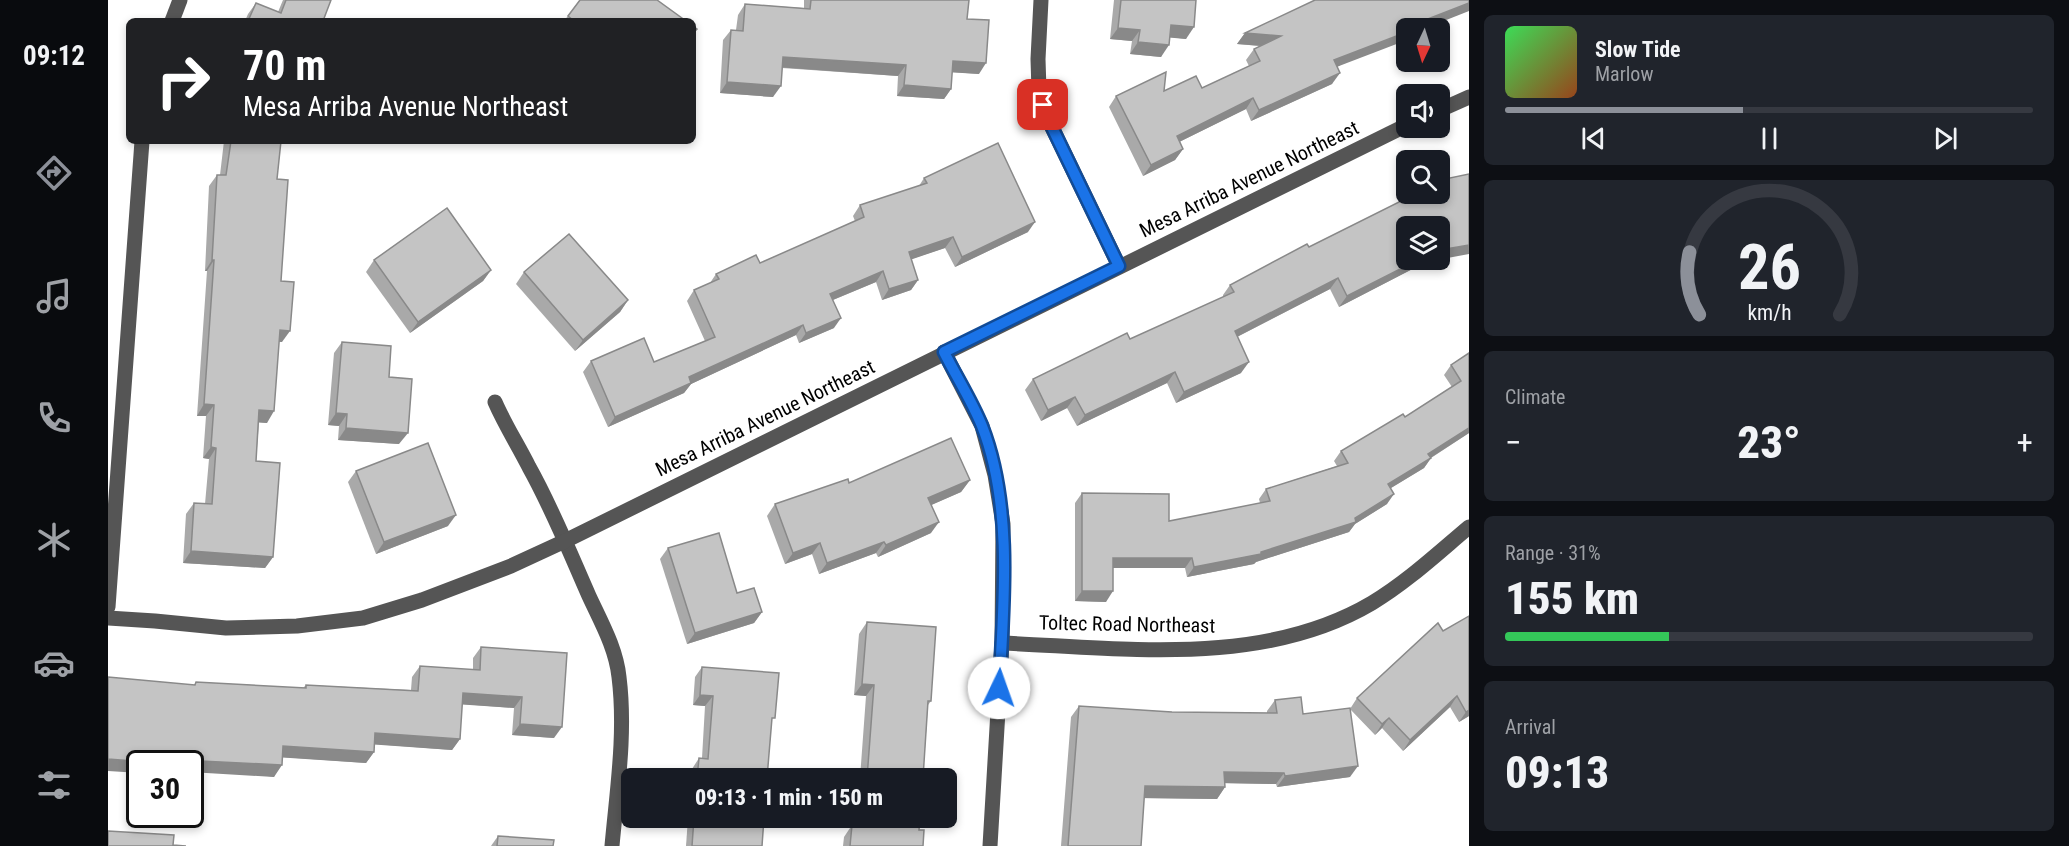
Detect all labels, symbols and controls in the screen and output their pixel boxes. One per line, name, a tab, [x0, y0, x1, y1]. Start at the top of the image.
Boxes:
north arrow	[1396, 18, 1450, 72]
map controls	[1396, 18, 1450, 270]
text: Slow Tide	[1595, 37, 1681, 62]
text: 09:12	[23, 40, 85, 72]
text: 70 m	[243, 41, 326, 90]
icon: right	[144, 42, 222, 120]
text: Marlow	[1595, 62, 1653, 86]
pin	[1017, 79, 1068, 130]
button: sound	[1396, 84, 1450, 138]
icon: arrive	[1026, 88, 1059, 121]
text: Mesa Arriba Avenue Northeast	[243, 91, 568, 123]
street label: Mesa Arriba Avenue Northeast	[1135, 115, 1363, 243]
icon: previous	[1577, 122, 1610, 155]
icon: pause	[1753, 122, 1786, 155]
icon: next	[1929, 122, 1962, 155]
button: search	[1396, 150, 1450, 204]
icon: directions	[33, 152, 75, 194]
button: layers	[1396, 216, 1450, 270]
text: 26	[1737, 231, 1801, 304]
icon: music	[33, 275, 75, 317]
text: km/h	[1747, 300, 1791, 325]
street label: Mesa Arriba Avenue Northeast	[651, 354, 879, 482]
text: Climate	[1505, 385, 1565, 409]
icon: phone	[33, 397, 75, 439]
text: 23°	[1737, 416, 1801, 469]
text: −	[1505, 423, 1522, 462]
text: +	[2017, 423, 2033, 462]
icon: climate	[33, 519, 75, 561]
text: Range · 31%	[1505, 541, 1601, 565]
text: 155 km	[1505, 572, 1639, 625]
street label: Toltec Road Northeast	[1039, 610, 1216, 638]
icon: car	[33, 642, 75, 684]
position arrow	[967, 656, 1031, 720]
text: Arrival	[1505, 715, 1556, 739]
text: 09:13	[1505, 746, 1609, 799]
speed limit sign: 30	[126, 750, 204, 828]
icon: filters	[33, 764, 75, 806]
text: 09:13 · 1 min · 150 m	[695, 785, 883, 810]

